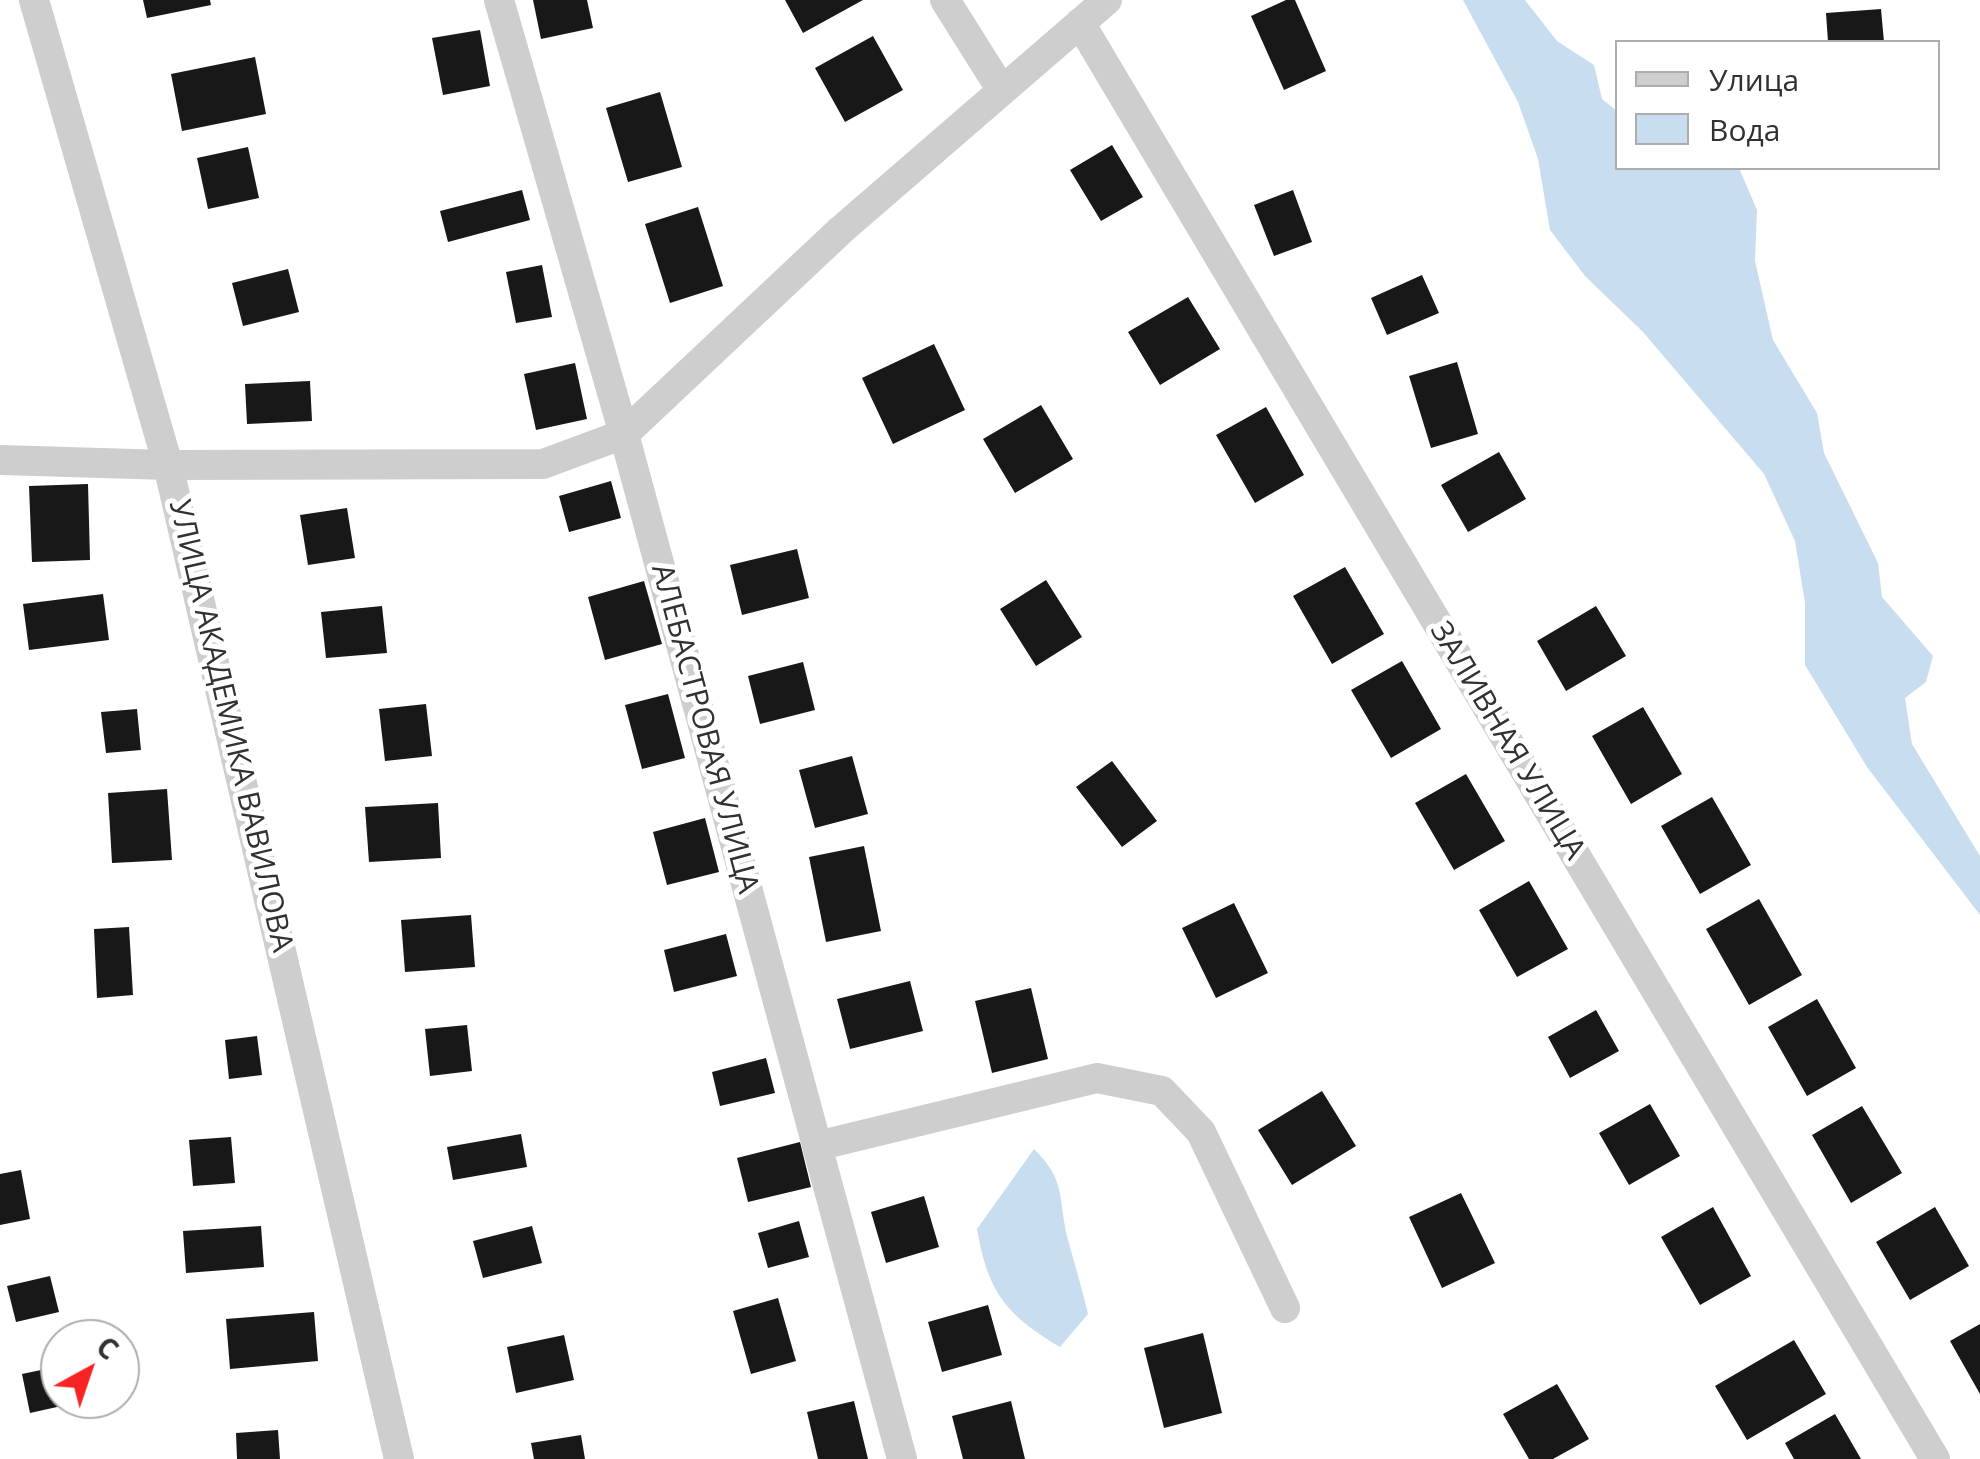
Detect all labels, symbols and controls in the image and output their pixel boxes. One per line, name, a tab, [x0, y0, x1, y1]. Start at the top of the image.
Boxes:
legend	[1615, 40, 1940, 170]
text: Улица	[1709, 59, 1799, 100]
text: Вода	[1709, 109, 1780, 150]
street label: УЛИЦА АКАДЕМИКА ВАВИЛОВА	[160, 496, 300, 956]
street label: АЛЕБАСТРОВАЯ УЛИЦА	[643, 560, 765, 898]
street label: ЗАЛИВНАЯ УЛИЦА	[1422, 616, 1592, 866]
north arrow	[40, 1319, 140, 1419]
text: С	[89, 1327, 127, 1368]

